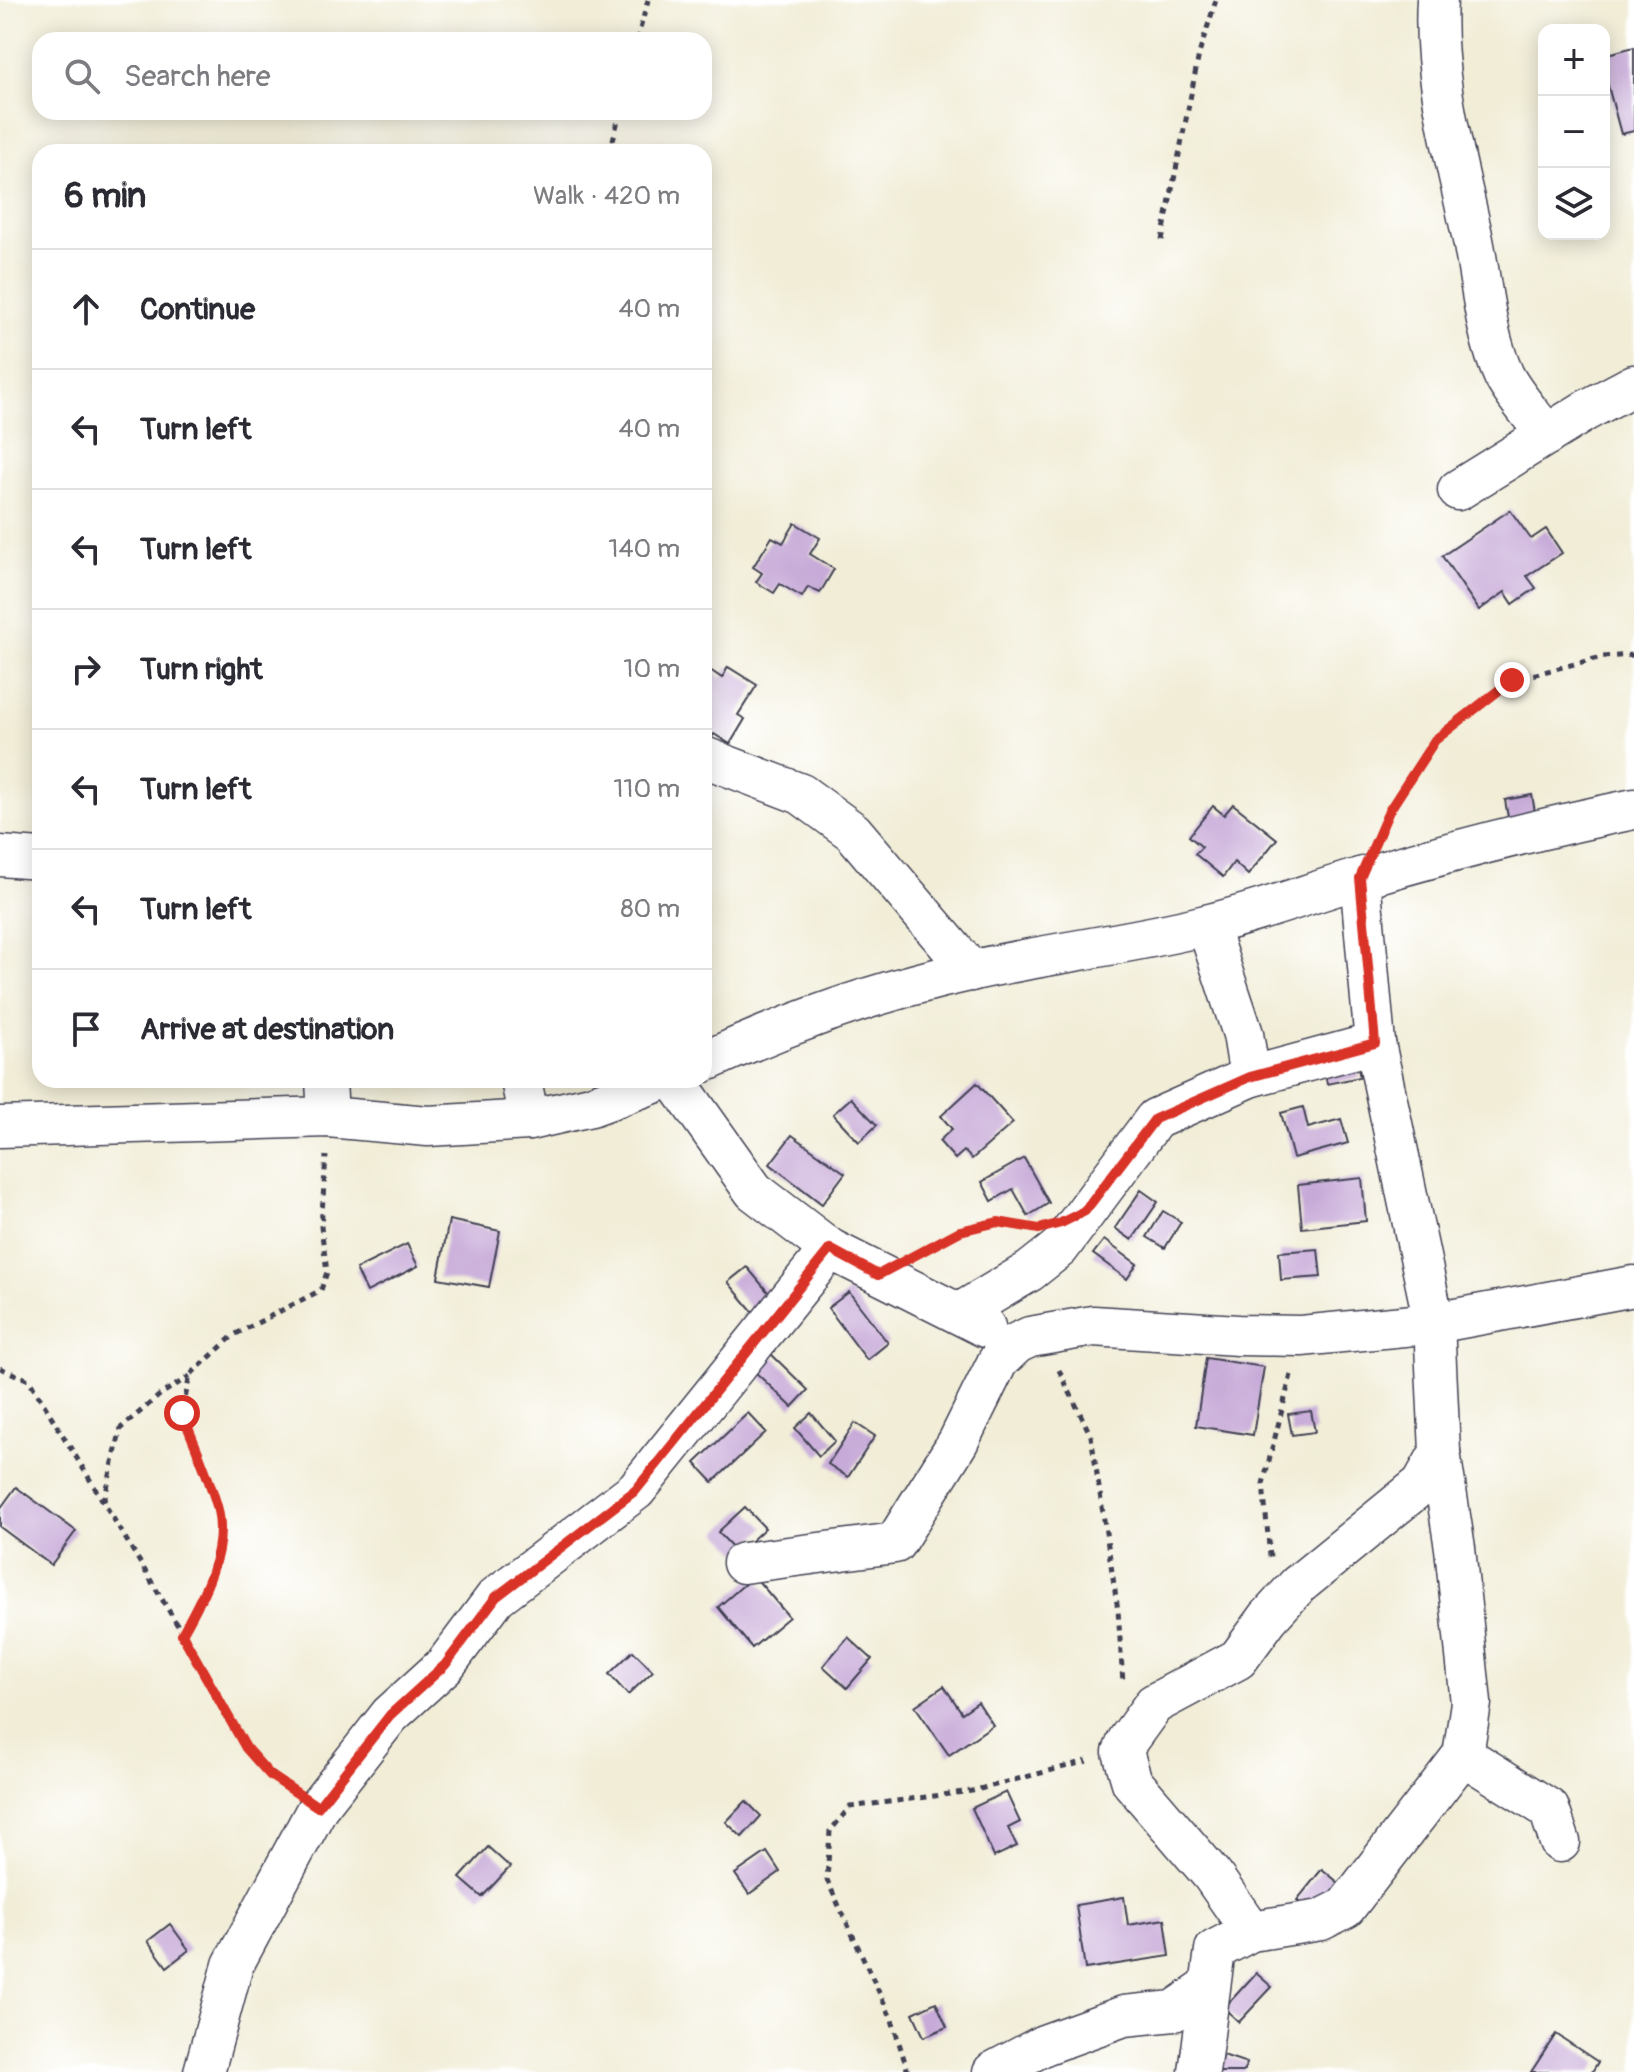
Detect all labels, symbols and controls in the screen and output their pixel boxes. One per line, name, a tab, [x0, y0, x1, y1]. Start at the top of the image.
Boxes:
map controls	[1538, 24, 1610, 240]
button: +	[1538, 24, 1610, 96]
search box	[32, 32, 712, 120]
icon: search	[60, 54, 104, 98]
text: Search here	[124, 58, 271, 95]
button: −	[1538, 96, 1610, 168]
button: layers	[1538, 168, 1610, 240]
text: 6 min	[64, 175, 146, 218]
text: Walk · 420 m	[533, 180, 680, 212]
icon: ahead	[64, 287, 108, 331]
text: Continue	[140, 291, 255, 328]
text: 40 m	[618, 293, 680, 325]
icon: left	[64, 407, 108, 451]
text: Turn left	[140, 411, 251, 448]
text: 40 m	[618, 413, 680, 445]
icon: left	[64, 527, 108, 571]
text: Turn left	[140, 531, 251, 568]
text: 140 m	[608, 533, 680, 565]
icon: right	[64, 647, 108, 691]
text: Turn right	[140, 651, 263, 688]
text: 10 m	[623, 653, 680, 685]
route end	[1494, 662, 1530, 698]
icon: left	[64, 767, 108, 811]
text: Turn left	[140, 771, 251, 808]
text: 110 m	[613, 773, 680, 805]
icon: left	[64, 887, 108, 931]
text: Turn left	[140, 891, 251, 928]
text: 80 m	[620, 893, 680, 925]
icon: arrive	[64, 1007, 108, 1051]
text: Arrive at destination	[140, 1011, 394, 1048]
route start	[164, 1395, 200, 1431]

